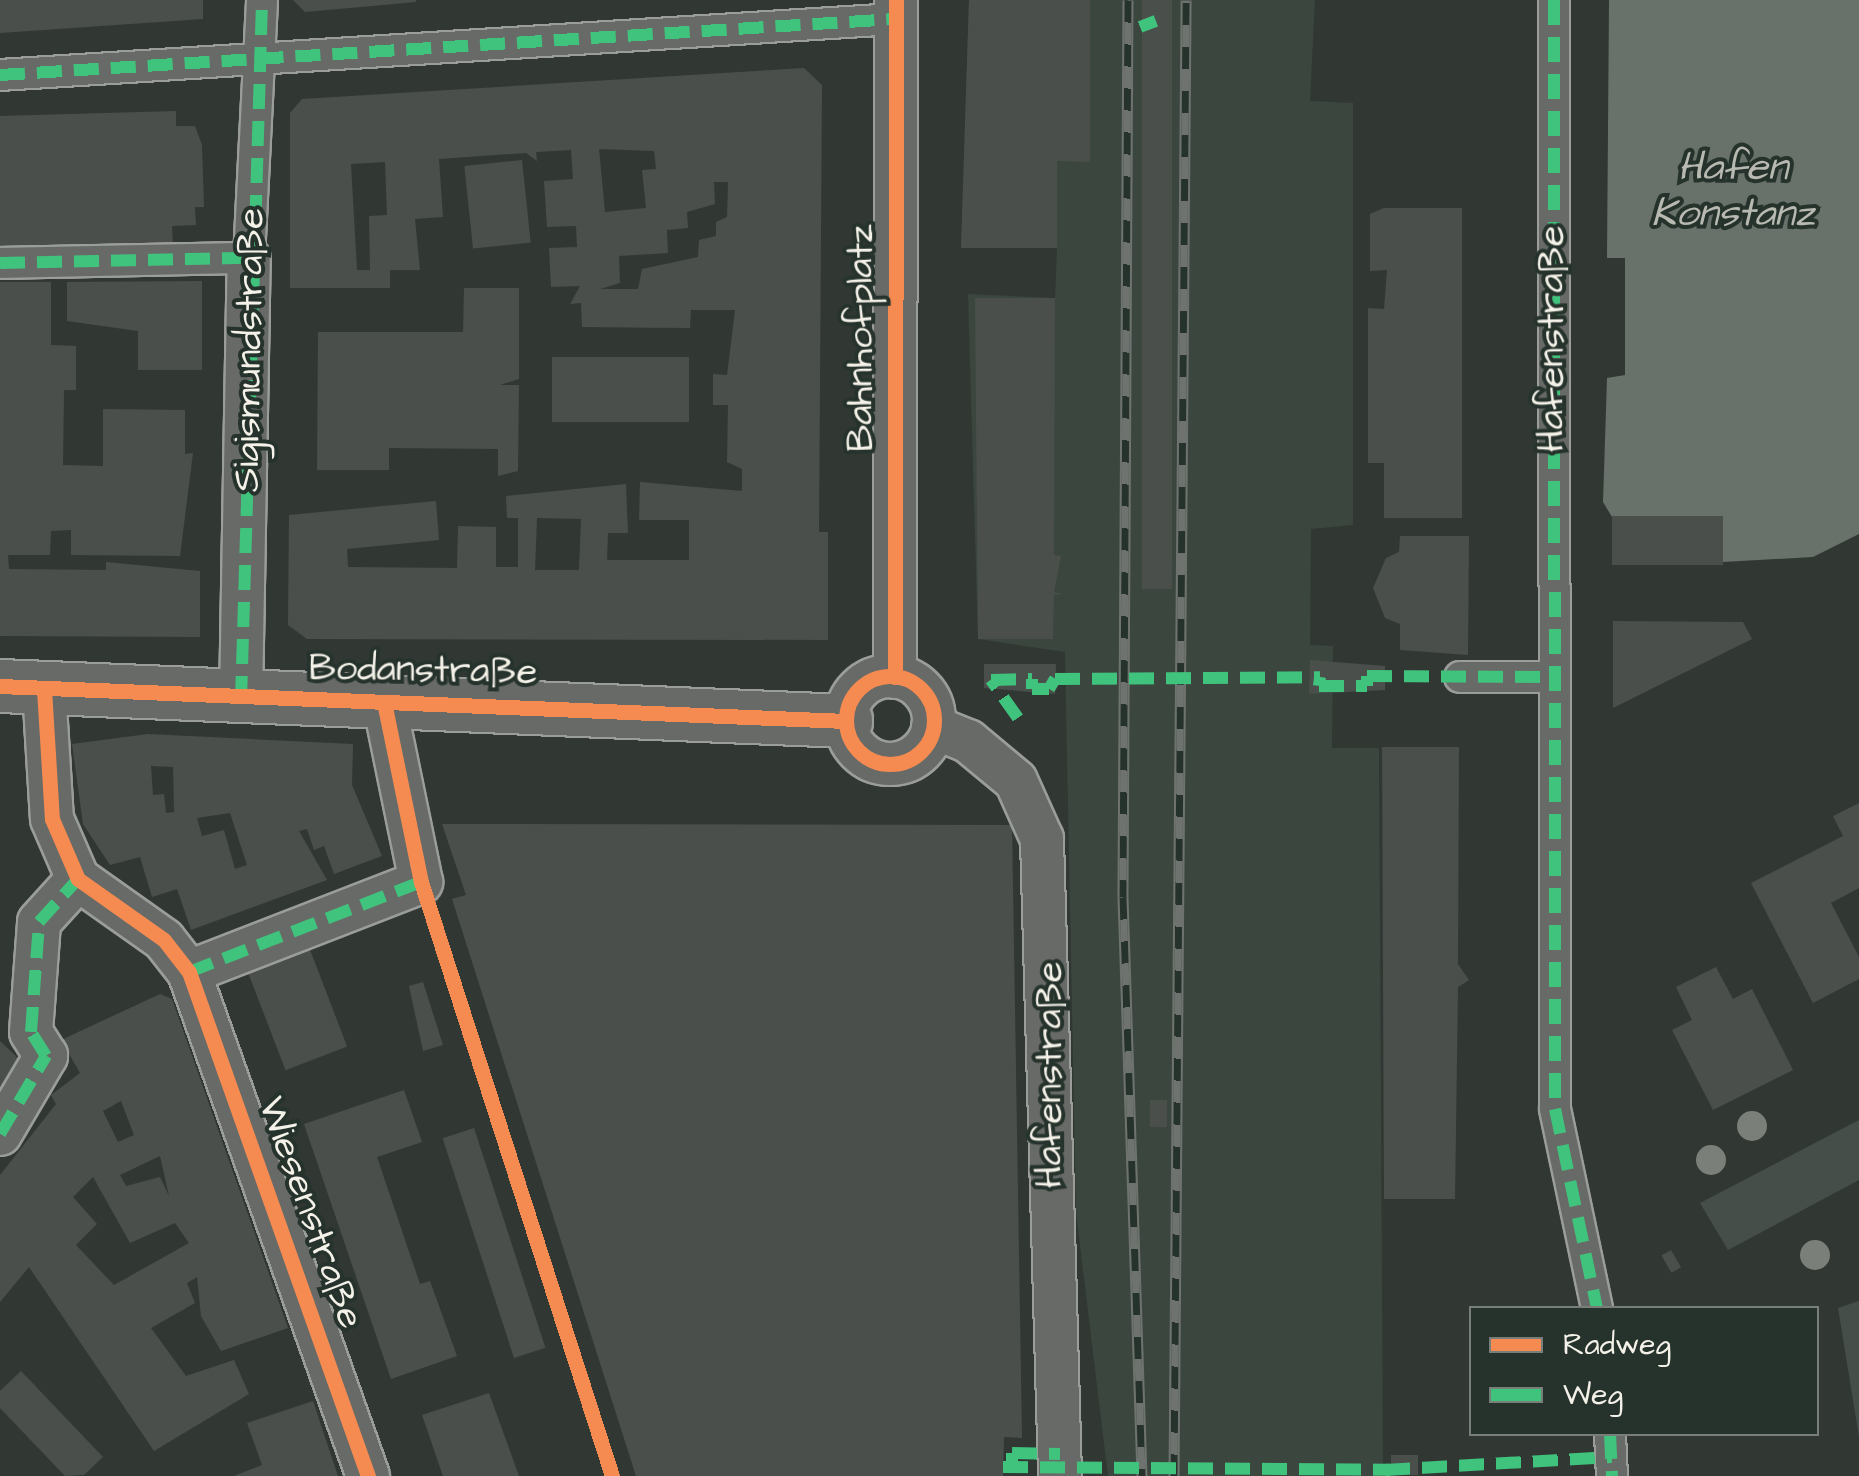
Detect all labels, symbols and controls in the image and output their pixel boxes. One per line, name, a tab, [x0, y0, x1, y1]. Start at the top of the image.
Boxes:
water label: Hafen Konstanz	[1651, 144, 1815, 238]
street label: Sigismundstraße	[225, 207, 275, 493]
street label: Bahnhofplatz	[839, 224, 885, 452]
street label: Hafenstraße	[1530, 226, 1576, 452]
street label: Bodanstraße	[308, 646, 538, 696]
street label: Hafenstraße	[1028, 962, 1074, 1188]
street label: Wiesenstraße	[247, 1091, 373, 1335]
legend	[1469, 1306, 1819, 1436]
text: Radweg	[1563, 1324, 1671, 1366]
text: Weg	[1563, 1374, 1623, 1416]

